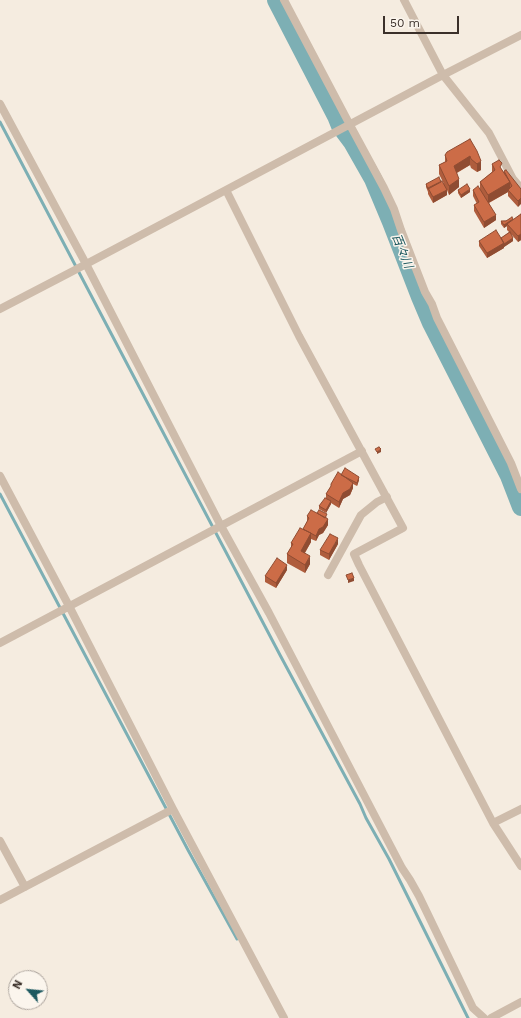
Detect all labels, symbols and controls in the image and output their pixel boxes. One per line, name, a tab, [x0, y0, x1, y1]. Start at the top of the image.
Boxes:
scale bar	[385, 8, 461, 34]
text: 50 m	[390, 16, 420, 30]
water label: 百々川	[389, 232, 415, 270]
north arrow	[8, 970, 48, 1010]
text: N	[10, 978, 25, 991]

